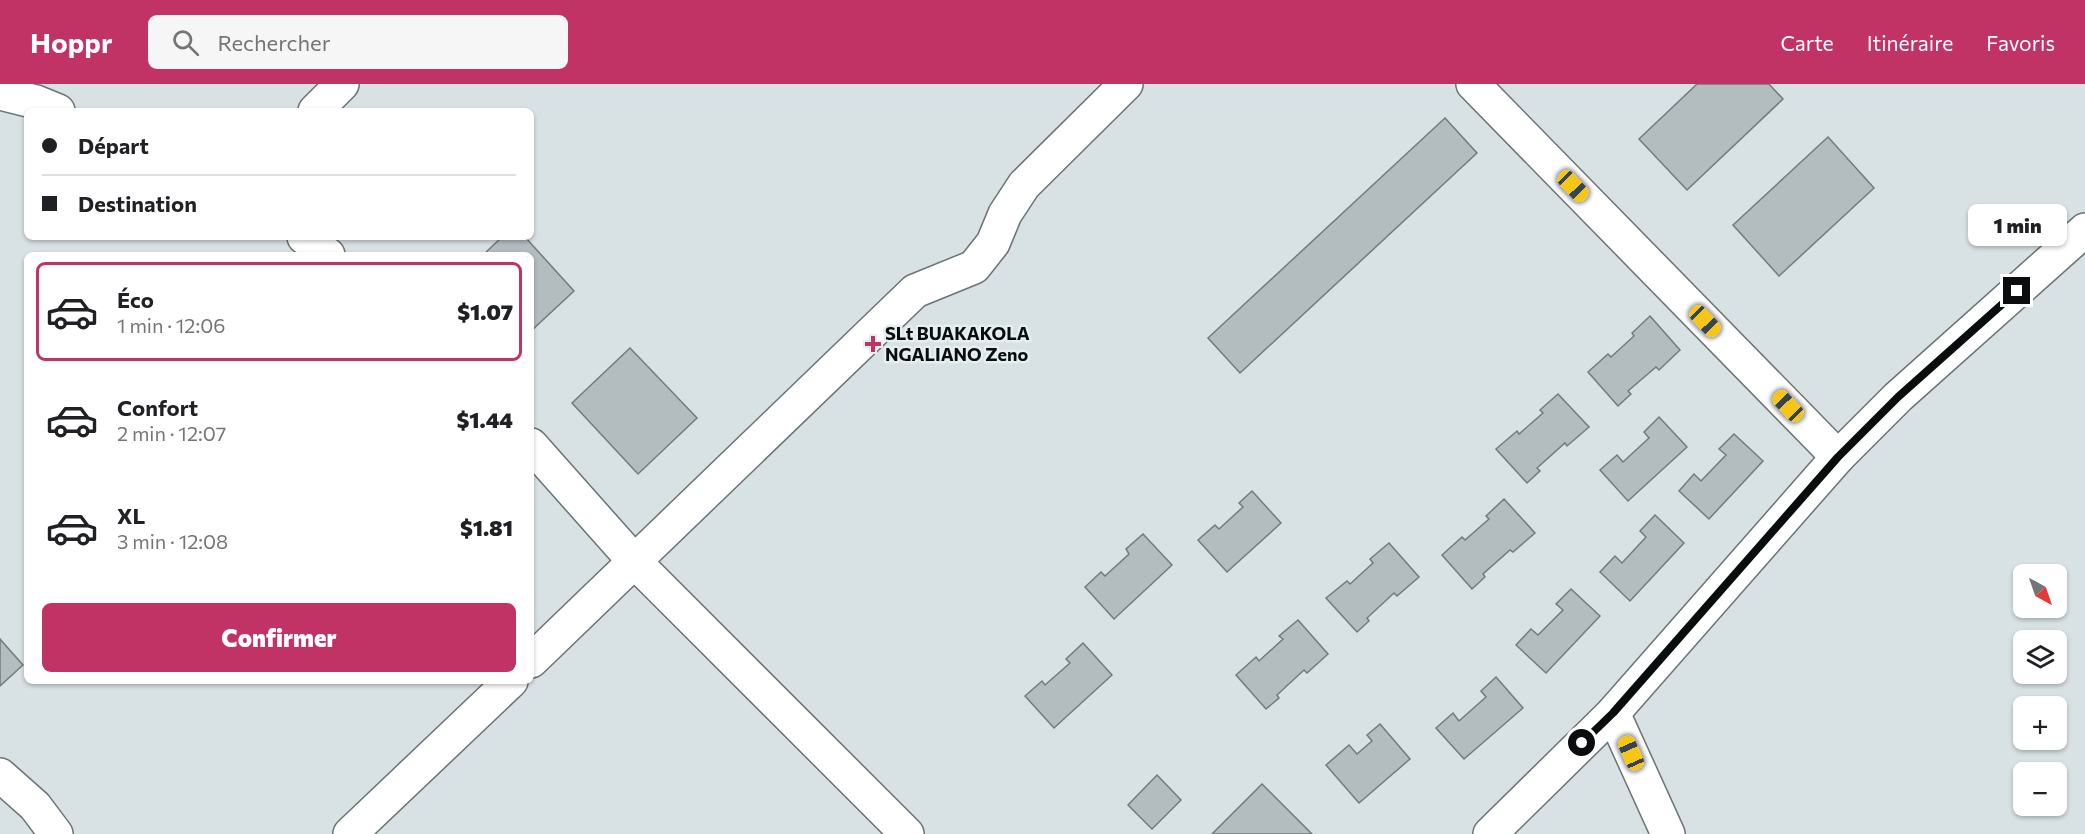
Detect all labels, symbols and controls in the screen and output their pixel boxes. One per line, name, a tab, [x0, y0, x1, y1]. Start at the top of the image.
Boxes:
search box	[148, 15, 568, 69]
text: Hoppr	[30, 25, 112, 59]
icon: search	[169, 26, 202, 59]
text: Rechercher	[217, 29, 330, 56]
text: Carte	[1780, 30, 1834, 55]
text: Itinéraire	[1867, 30, 1953, 55]
text: Favoris	[1986, 30, 2055, 55]
text: Départ	[78, 132, 149, 159]
car	[1554, 167, 1592, 205]
text: Destination	[78, 190, 197, 217]
callout: 1 min	[1968, 204, 2066, 246]
text: 1 min	[1993, 213, 2042, 237]
route end	[2003, 277, 2030, 304]
icon: car	[45, 285, 99, 339]
text: Éco	[117, 286, 154, 313]
text: $1.07	[457, 298, 513, 325]
car	[1686, 302, 1724, 340]
text: 1 min · 12:06	[117, 313, 225, 337]
place label: SLt BUAKAKOLA NGALIANO Zeno	[885, 322, 1030, 365]
marker: SLt BUAKAKOLA NGALIANO Zeno	[866, 337, 880, 351]
car	[1769, 387, 1807, 425]
icon: car	[45, 393, 99, 447]
text: Confort	[117, 394, 198, 421]
text: $1.44	[457, 406, 513, 433]
text: 2 min · 12:07	[117, 421, 226, 445]
icon: car	[45, 501, 99, 555]
text: XL	[117, 502, 145, 529]
text: $1.81	[460, 514, 513, 541]
text: 3 min · 12:08	[117, 529, 228, 553]
north arrow	[2013, 564, 2067, 618]
map controls	[2013, 564, 2067, 816]
button: Confirmer	[42, 603, 516, 672]
button: layers	[2013, 630, 2067, 684]
button: +	[2013, 696, 2067, 750]
route start	[1568, 729, 1595, 756]
car	[1615, 733, 1647, 773]
button: −	[2013, 762, 2067, 816]

